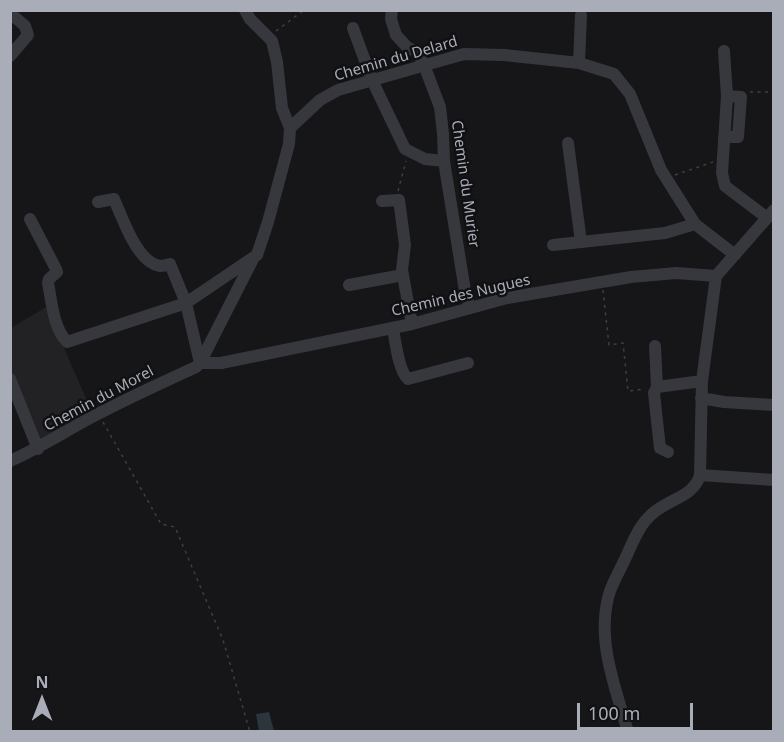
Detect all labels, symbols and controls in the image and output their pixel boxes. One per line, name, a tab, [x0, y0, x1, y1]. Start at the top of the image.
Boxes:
street label: Chemin du Delard	[332, 33, 460, 85]
street label: Chemin du Murier	[447, 119, 483, 249]
street label: Chemin des Nugues	[390, 271, 532, 321]
street label: Chemin du Morel	[41, 363, 157, 435]
north arrow	[12, 670, 72, 730]
text: N	[35, 671, 49, 693]
scale bar	[580, 691, 696, 729]
text: 100 m	[588, 701, 640, 725]

